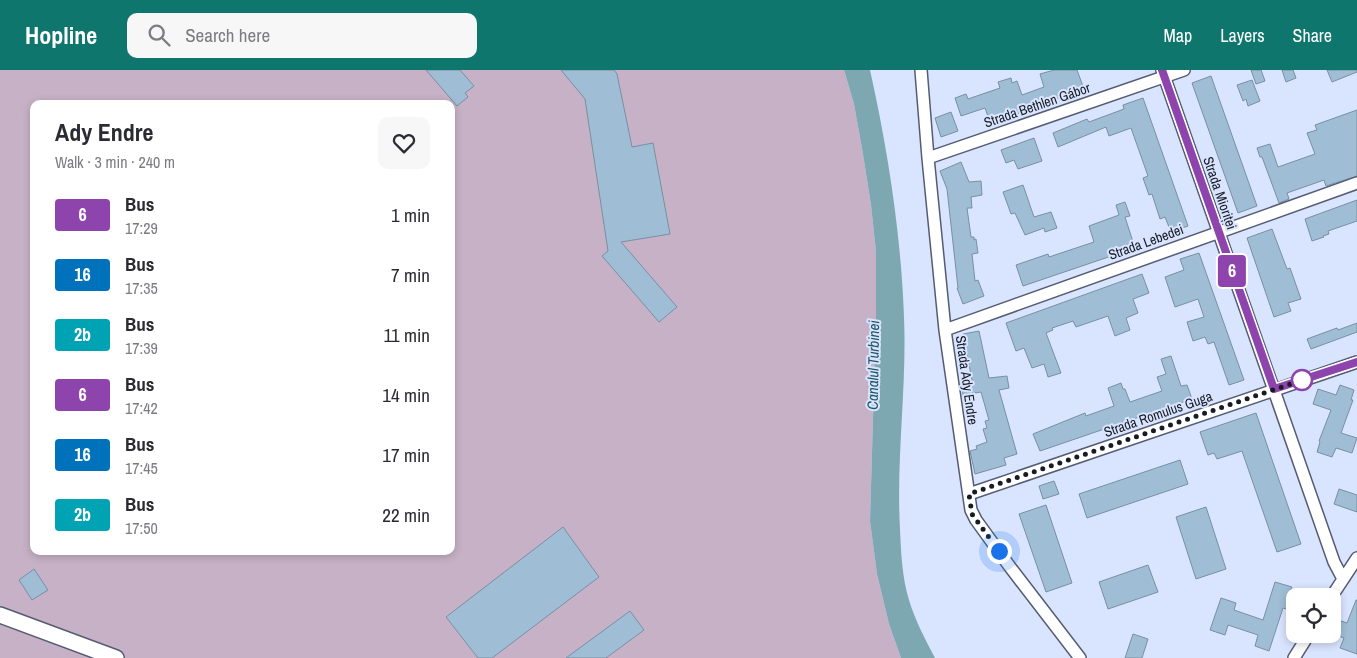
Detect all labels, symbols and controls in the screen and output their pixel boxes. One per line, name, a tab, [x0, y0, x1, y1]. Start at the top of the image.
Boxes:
search box	[127, 13, 477, 58]
text: Hopline	[25, 19, 97, 51]
icon: search	[145, 21, 173, 49]
text: Search here	[185, 22, 270, 48]
text: Map	[1164, 23, 1192, 48]
text: Layers	[1220, 23, 1265, 48]
text: Share	[1293, 23, 1332, 48]
street label: Strada Bethlen Gábor	[982, 78, 1093, 132]
text: Ady Endre	[55, 116, 153, 148]
button: heart	[378, 117, 430, 169]
text: Walk · 3 min · 240 m	[55, 151, 175, 173]
street label: Strada Mioriței	[1199, 154, 1241, 232]
text: Bus	[125, 191, 154, 217]
text: 6	[78, 202, 87, 227]
text: 1 min	[391, 202, 430, 228]
text: 17:29	[125, 217, 158, 239]
street label: Strada Lebedei	[1106, 220, 1186, 264]
text: Bus	[125, 251, 154, 277]
line badge: 6	[1216, 255, 1248, 287]
text: 6	[1228, 258, 1236, 283]
text: 16	[74, 262, 91, 287]
text: 7 min	[391, 262, 430, 288]
text: 17:35	[125, 277, 158, 299]
text: Bus	[125, 311, 154, 337]
water label: Canalul Turbinei	[862, 319, 884, 410]
text: 2b	[74, 322, 91, 347]
text: 11 min	[384, 322, 430, 348]
street label: Strada Ady Endre	[952, 334, 982, 426]
text: 17:39	[125, 337, 158, 359]
unlabelled marker	[1291, 369, 1313, 391]
text: Bus	[125, 371, 154, 397]
text: 6	[78, 382, 87, 407]
text: 14 min	[382, 382, 430, 408]
street label: Strada Romulus Guga	[1101, 387, 1215, 441]
text: 17:42	[125, 397, 158, 419]
text: Bus	[125, 431, 154, 457]
text: 16	[74, 442, 91, 467]
text: 17 min	[382, 442, 430, 468]
text: 17:45	[125, 457, 158, 479]
text: Bus	[125, 491, 154, 517]
text: 2b	[74, 502, 91, 527]
text: 22 min	[382, 502, 430, 528]
text: 17:50	[125, 517, 158, 539]
your location	[987, 539, 1012, 564]
map controls	[1286, 588, 1341, 643]
button: locate	[1286, 588, 1341, 643]

